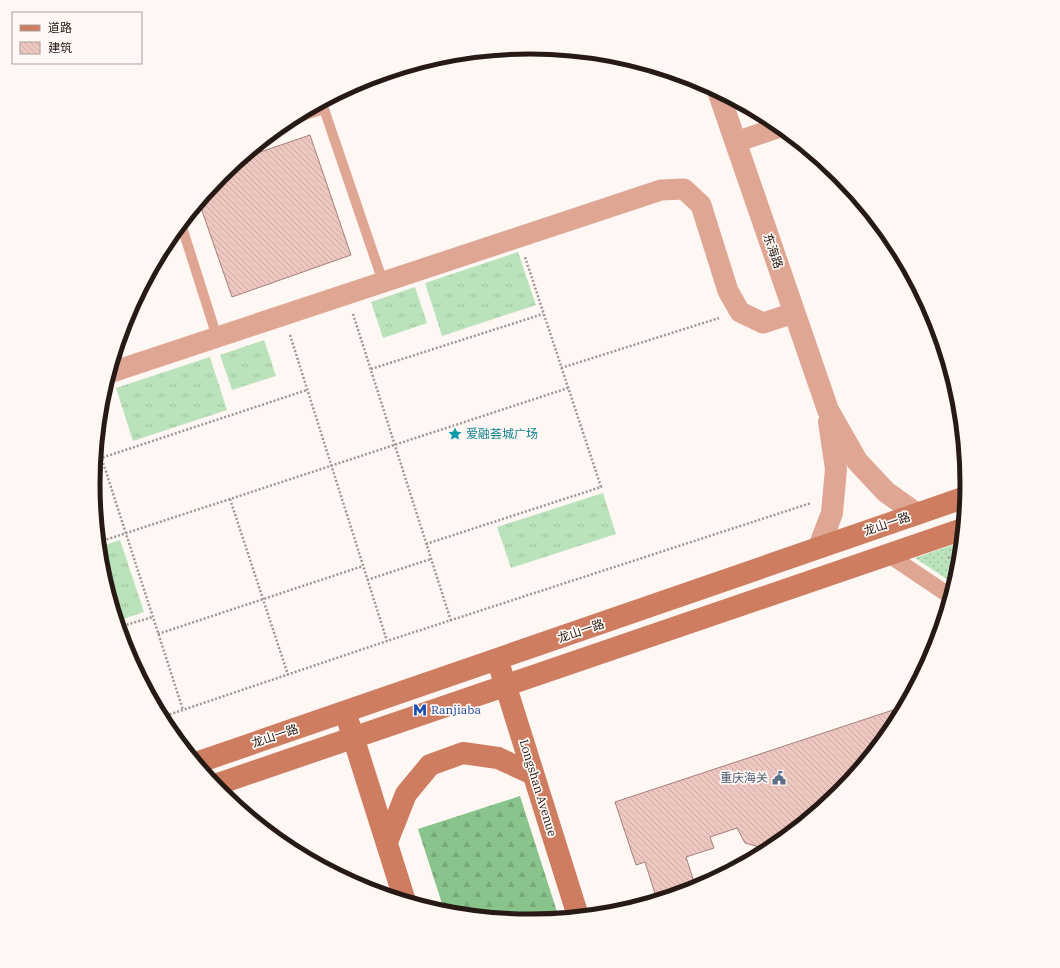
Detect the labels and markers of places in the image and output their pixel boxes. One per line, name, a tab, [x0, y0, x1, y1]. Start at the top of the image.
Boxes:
place icon: 爱融荟城广场	[447, 426, 463, 442]
place label: 爱融荟城广场	[466, 426, 538, 441]
metro station icon: Ranjiaba	[412, 702, 428, 718]
place label: Ranjiaba	[431, 702, 481, 717]
place label: 重庆海关	[720, 770, 768, 785]
public building icon: 重庆海关	[771, 770, 787, 786]

